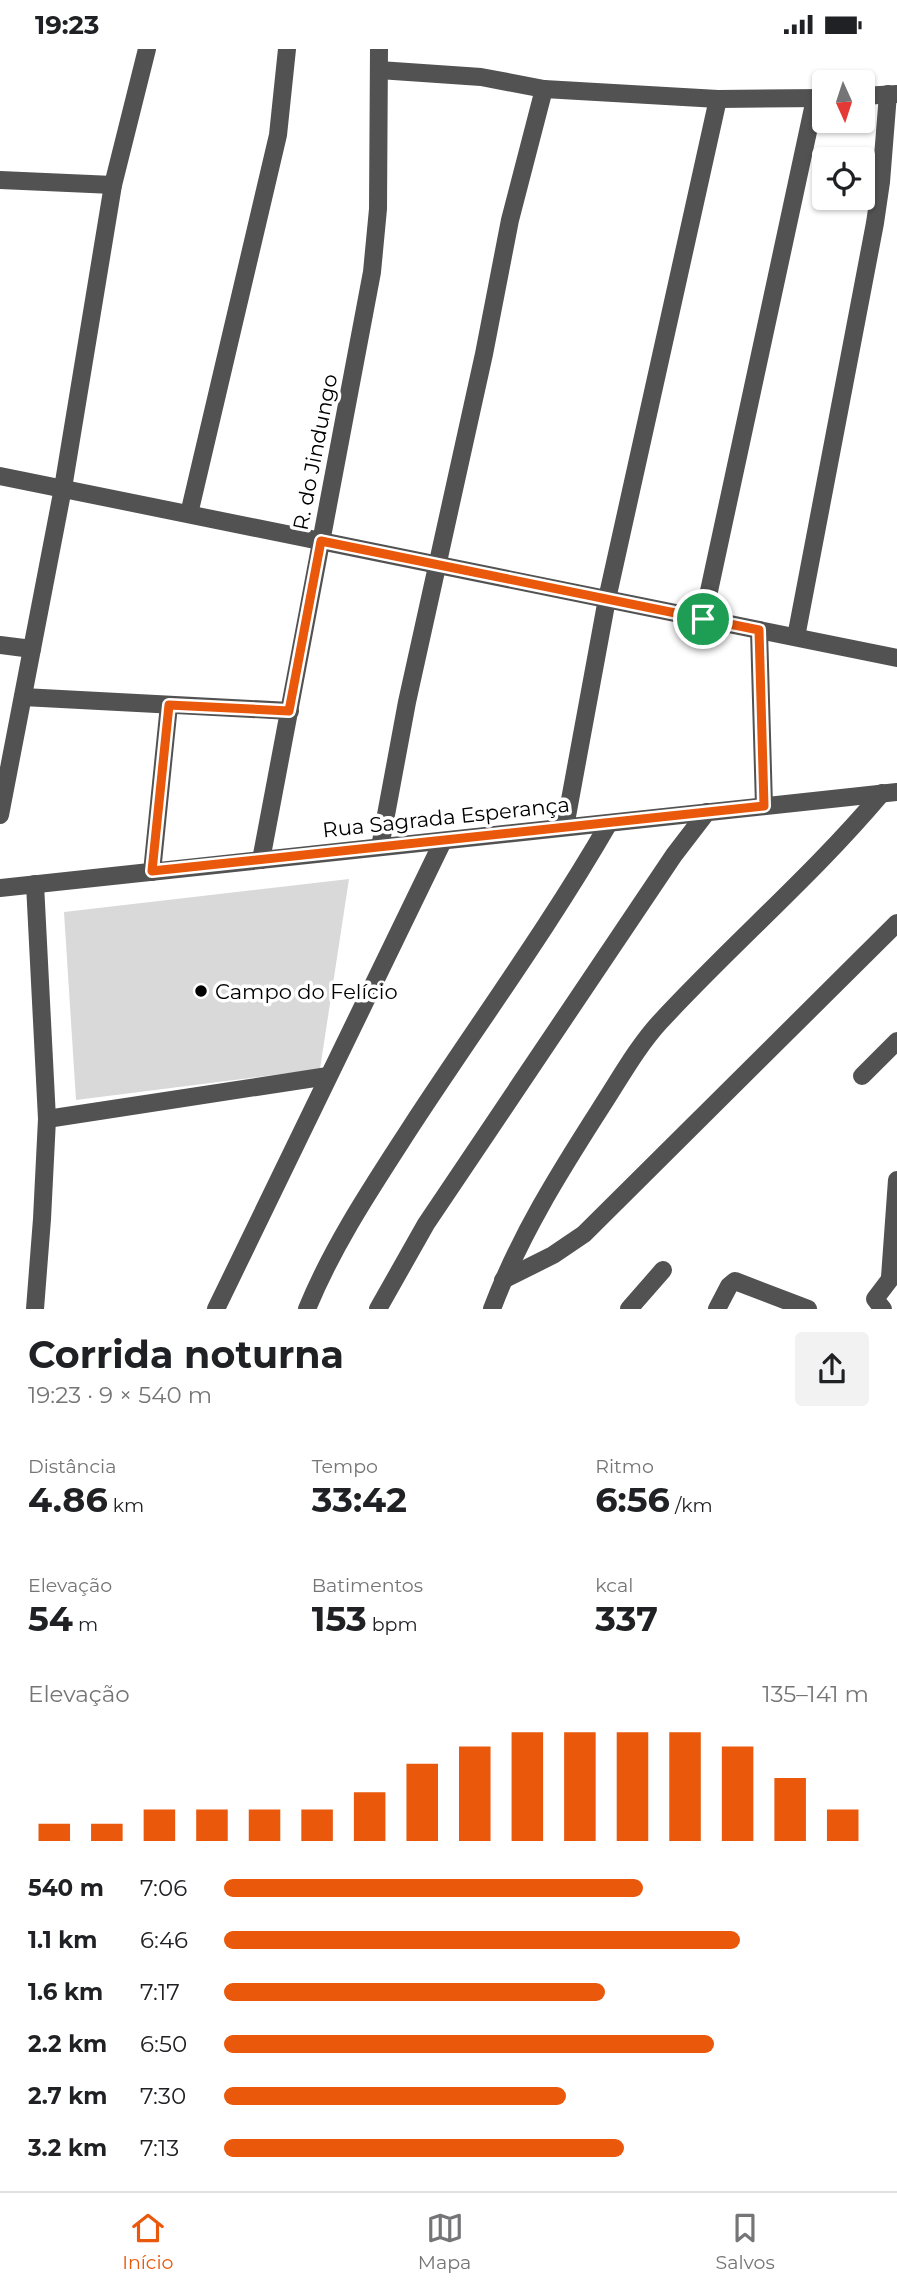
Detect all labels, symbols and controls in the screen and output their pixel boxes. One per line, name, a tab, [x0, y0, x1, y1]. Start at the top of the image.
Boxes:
text: 19:23	[35, 9, 99, 41]
north arrow	[812, 70, 875, 133]
map controls	[812, 70, 875, 210]
button: locate	[812, 147, 875, 210]
street label: R. do Jindungo	[288, 372, 342, 532]
pin	[673, 589, 733, 649]
icon: arrive	[684, 600, 722, 638]
street label: Rua Sagrada Esperança	[321, 792, 571, 842]
place label: Campo do Felício	[215, 979, 398, 1004]
marker: Campo do Felício	[193, 983, 209, 999]
text: Corrida noturna	[28, 1331, 344, 1378]
button: share	[795, 1332, 869, 1406]
text: 19:23 · 9 × 540 m	[28, 1381, 212, 1409]
text: Distância	[28, 1455, 116, 1478]
text: Tempo	[312, 1455, 378, 1478]
text: Ritmo	[595, 1455, 654, 1478]
text: 4.86	[28, 1478, 108, 1521]
text: 33:42	[312, 1478, 407, 1521]
text: 6:56	[595, 1478, 670, 1521]
text: km	[108, 1494, 144, 1517]
text: /km	[670, 1494, 713, 1517]
text: Elevação	[28, 1574, 112, 1597]
text: Batimentos	[312, 1574, 423, 1597]
text: kcal	[595, 1574, 633, 1597]
text: 54	[28, 1597, 73, 1640]
text: 153	[312, 1597, 367, 1640]
text: 337	[595, 1597, 658, 1640]
text: m	[73, 1613, 98, 1636]
text: bpm	[367, 1613, 418, 1636]
text: Elevação	[28, 1680, 130, 1708]
text: 135–141 m	[762, 1680, 869, 1708]
text: 540 m	[28, 1874, 104, 1902]
text: 7:06	[140, 1874, 187, 1902]
text: 1.1 km	[28, 1926, 97, 1954]
text: 6:46	[140, 1926, 188, 1954]
text: 1.6 km	[28, 1978, 103, 2006]
text: 7:17	[140, 1978, 180, 2006]
text: 2.2 km	[28, 2030, 107, 2058]
text: 6:50	[140, 2030, 187, 2058]
text: 2.7 km	[28, 2082, 107, 2110]
text: 7:30	[140, 2082, 186, 2110]
text: 3.2 km	[28, 2134, 107, 2162]
text: 7:13	[140, 2134, 179, 2162]
tab: Início	[122, 2209, 173, 2274]
tab: Mapa	[418, 2209, 471, 2274]
tab: Salvos	[716, 2209, 775, 2274]

